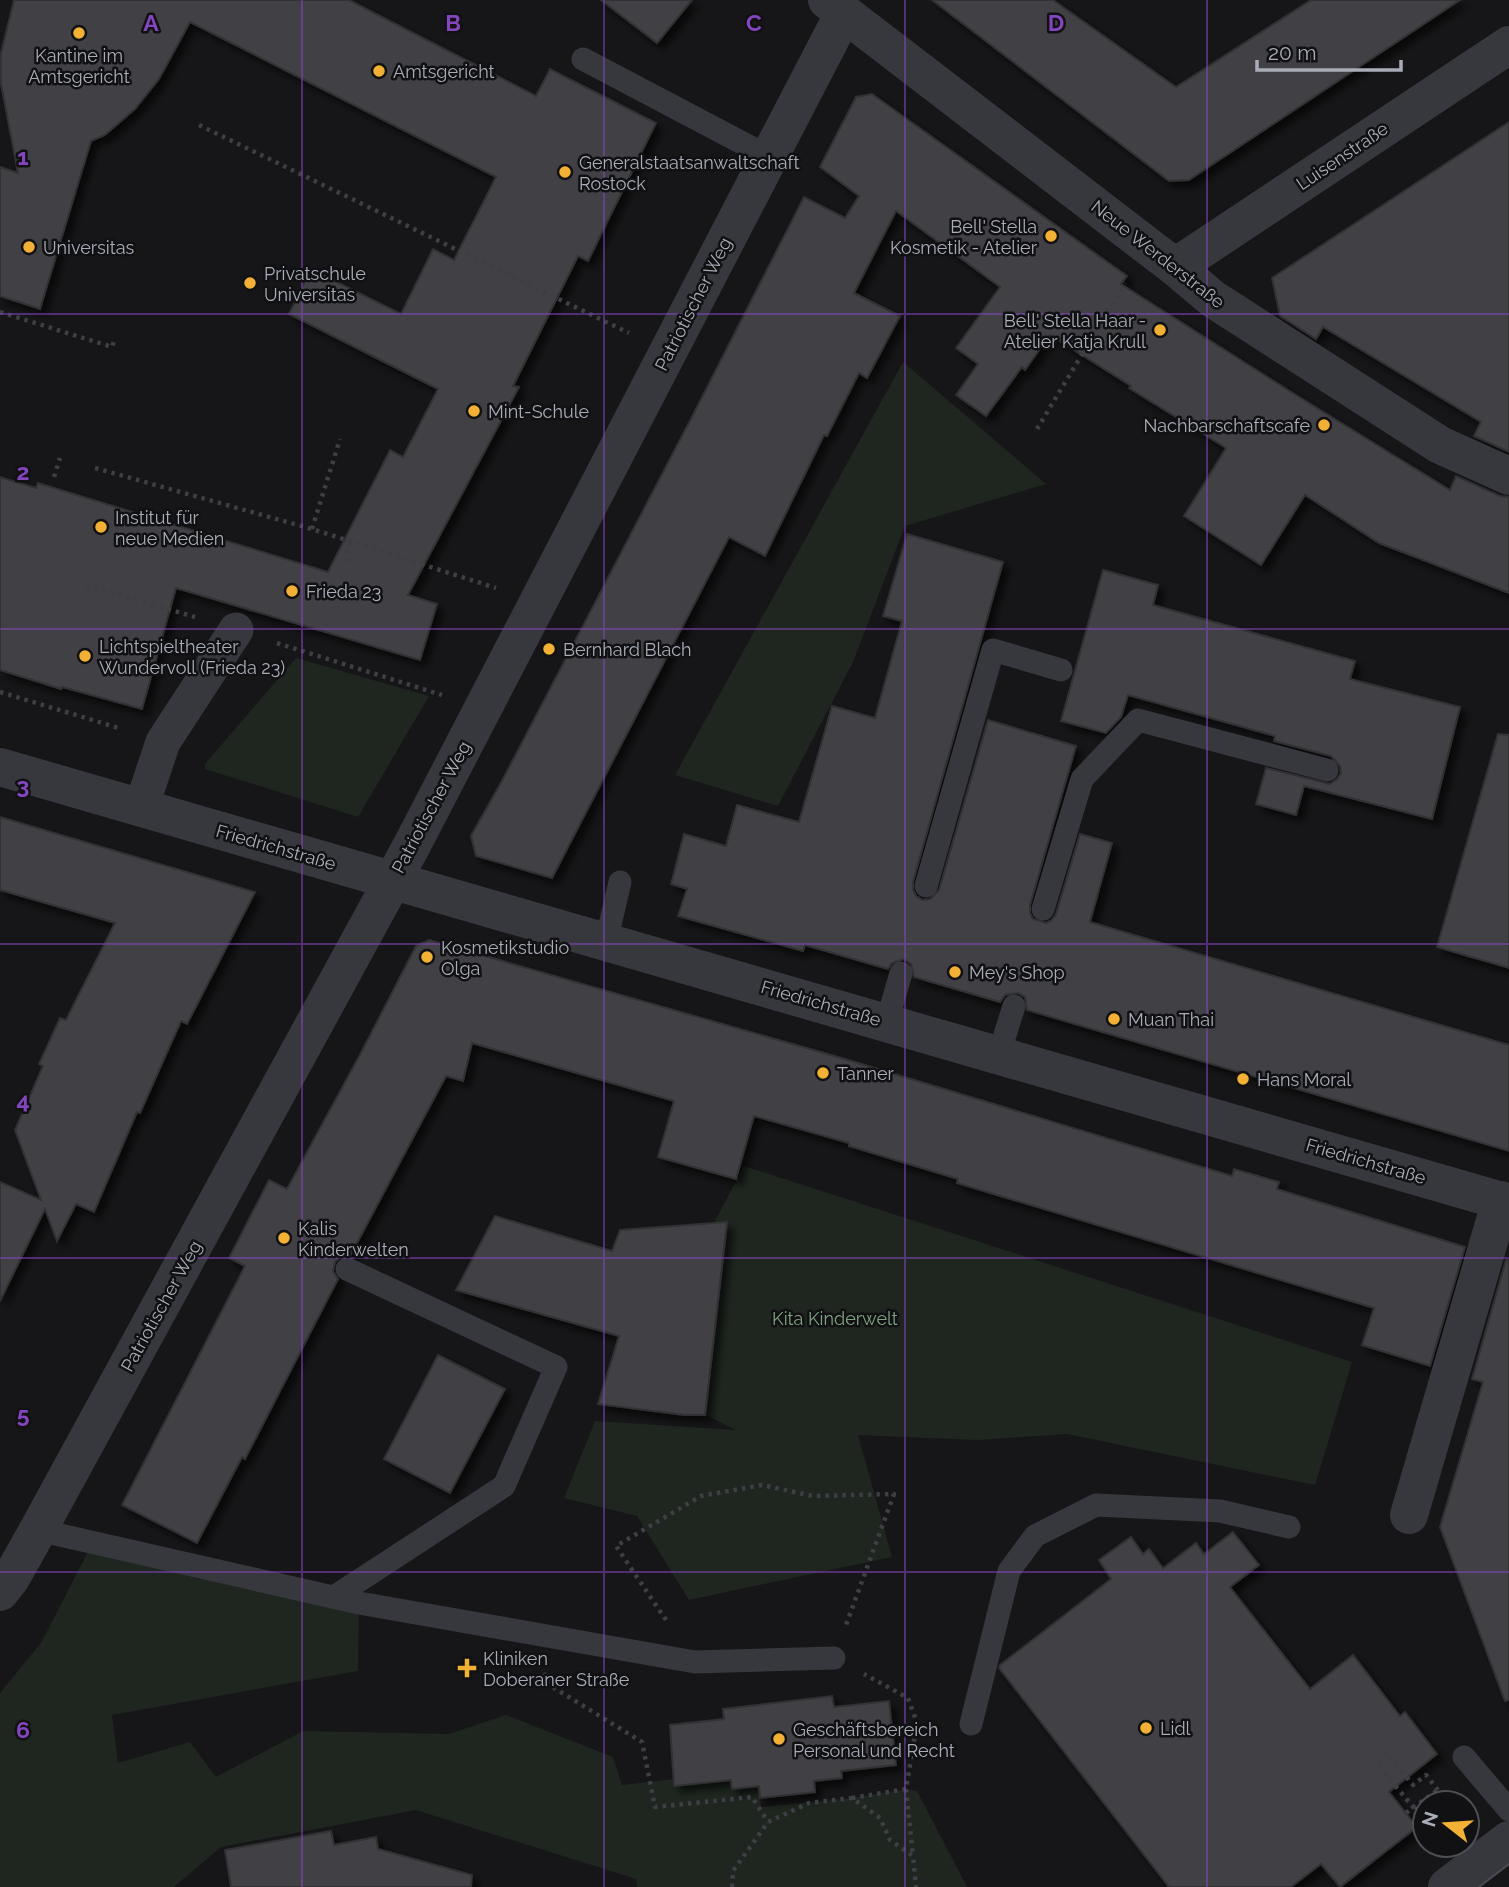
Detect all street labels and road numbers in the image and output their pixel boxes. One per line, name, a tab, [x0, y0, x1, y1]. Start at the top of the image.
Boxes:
street label: Luisenstraße	[1292, 117, 1392, 194]
street label: Neue Werderstraße	[1087, 195, 1229, 313]
street label: Patriotischer Weg	[650, 234, 736, 374]
street label: Patriotischer Weg	[387, 737, 475, 877]
street label: Friedrichstraße	[214, 820, 339, 874]
street label: Friedrichstraße	[759, 976, 884, 1030]
street label: Friedrichstraße	[1304, 1134, 1429, 1188]
street label: Patriotischer Weg	[116, 1237, 206, 1375]

